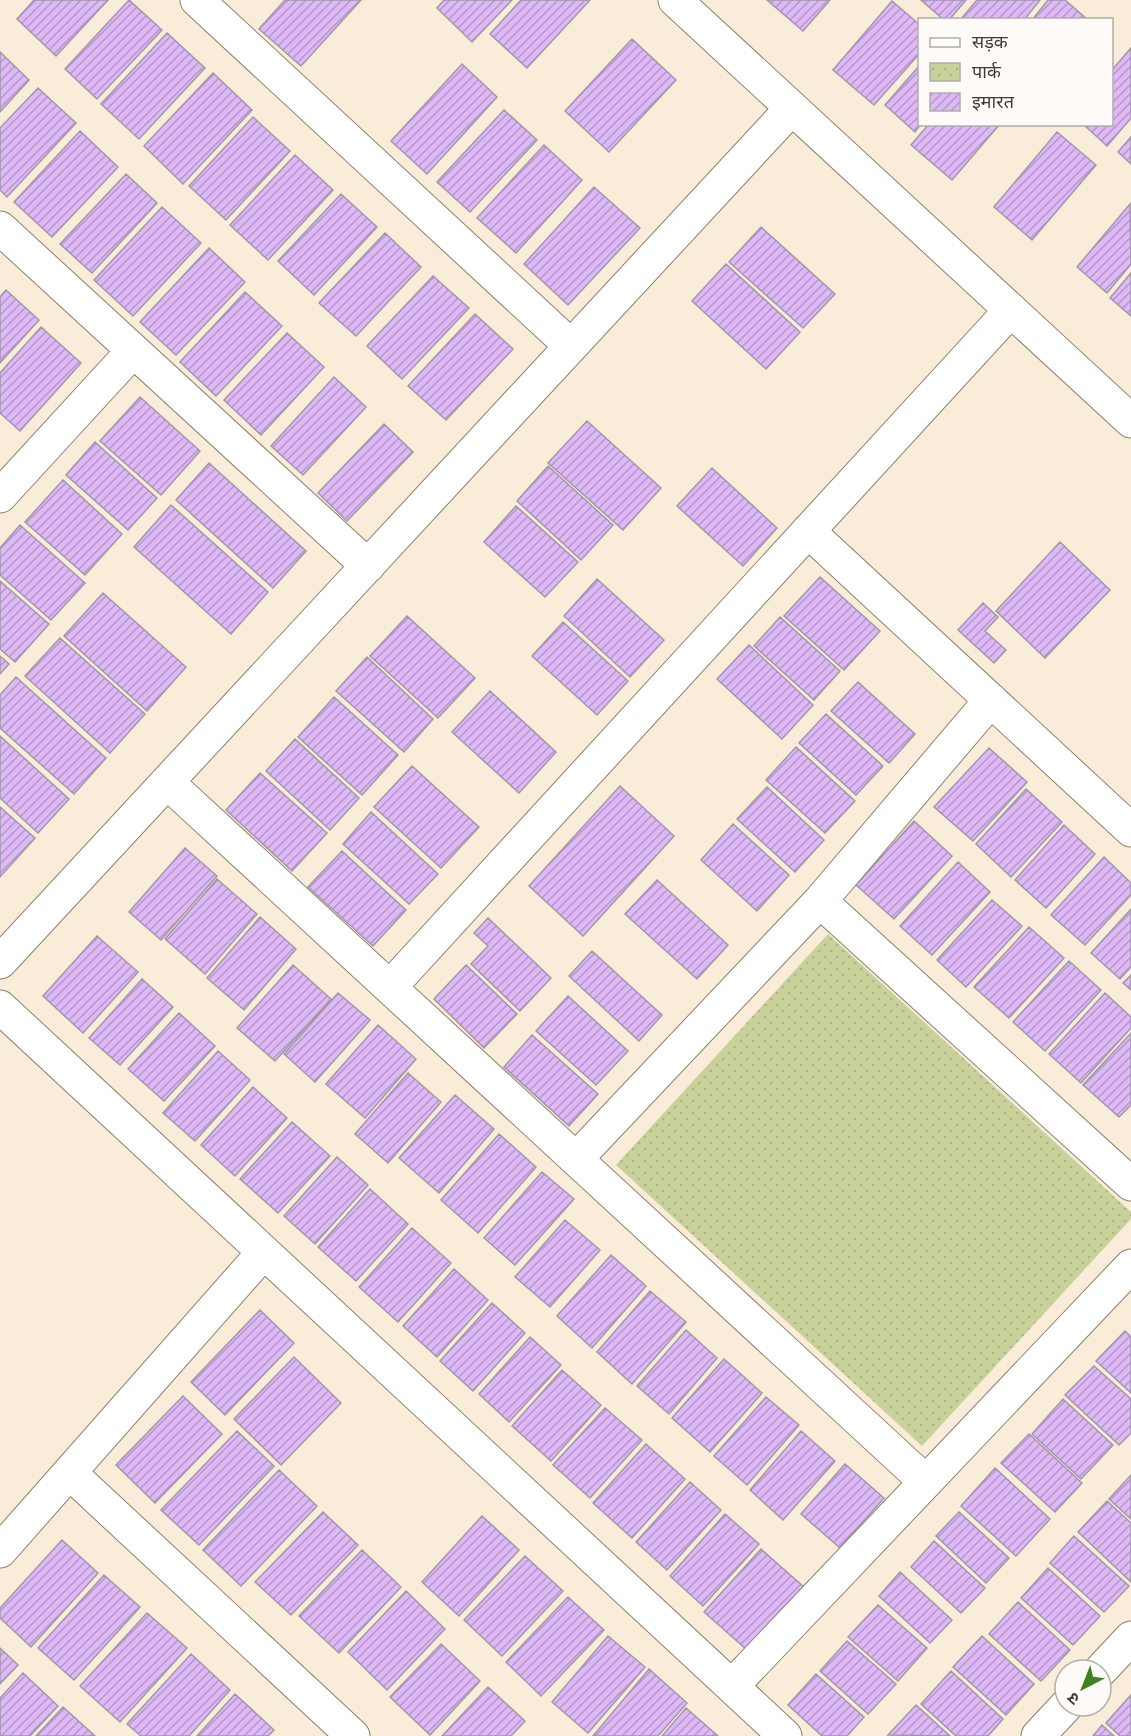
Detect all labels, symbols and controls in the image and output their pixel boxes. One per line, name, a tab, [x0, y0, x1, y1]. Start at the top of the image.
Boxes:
legend	[918, 18, 1113, 126]
text: सड़क	[972, 31, 1009, 53]
text: पार्क	[972, 61, 1002, 83]
text: इमारत	[972, 91, 1015, 113]
north arrow	[1053, 1658, 1113, 1718]
text: उ	[1063, 1688, 1083, 1709]

